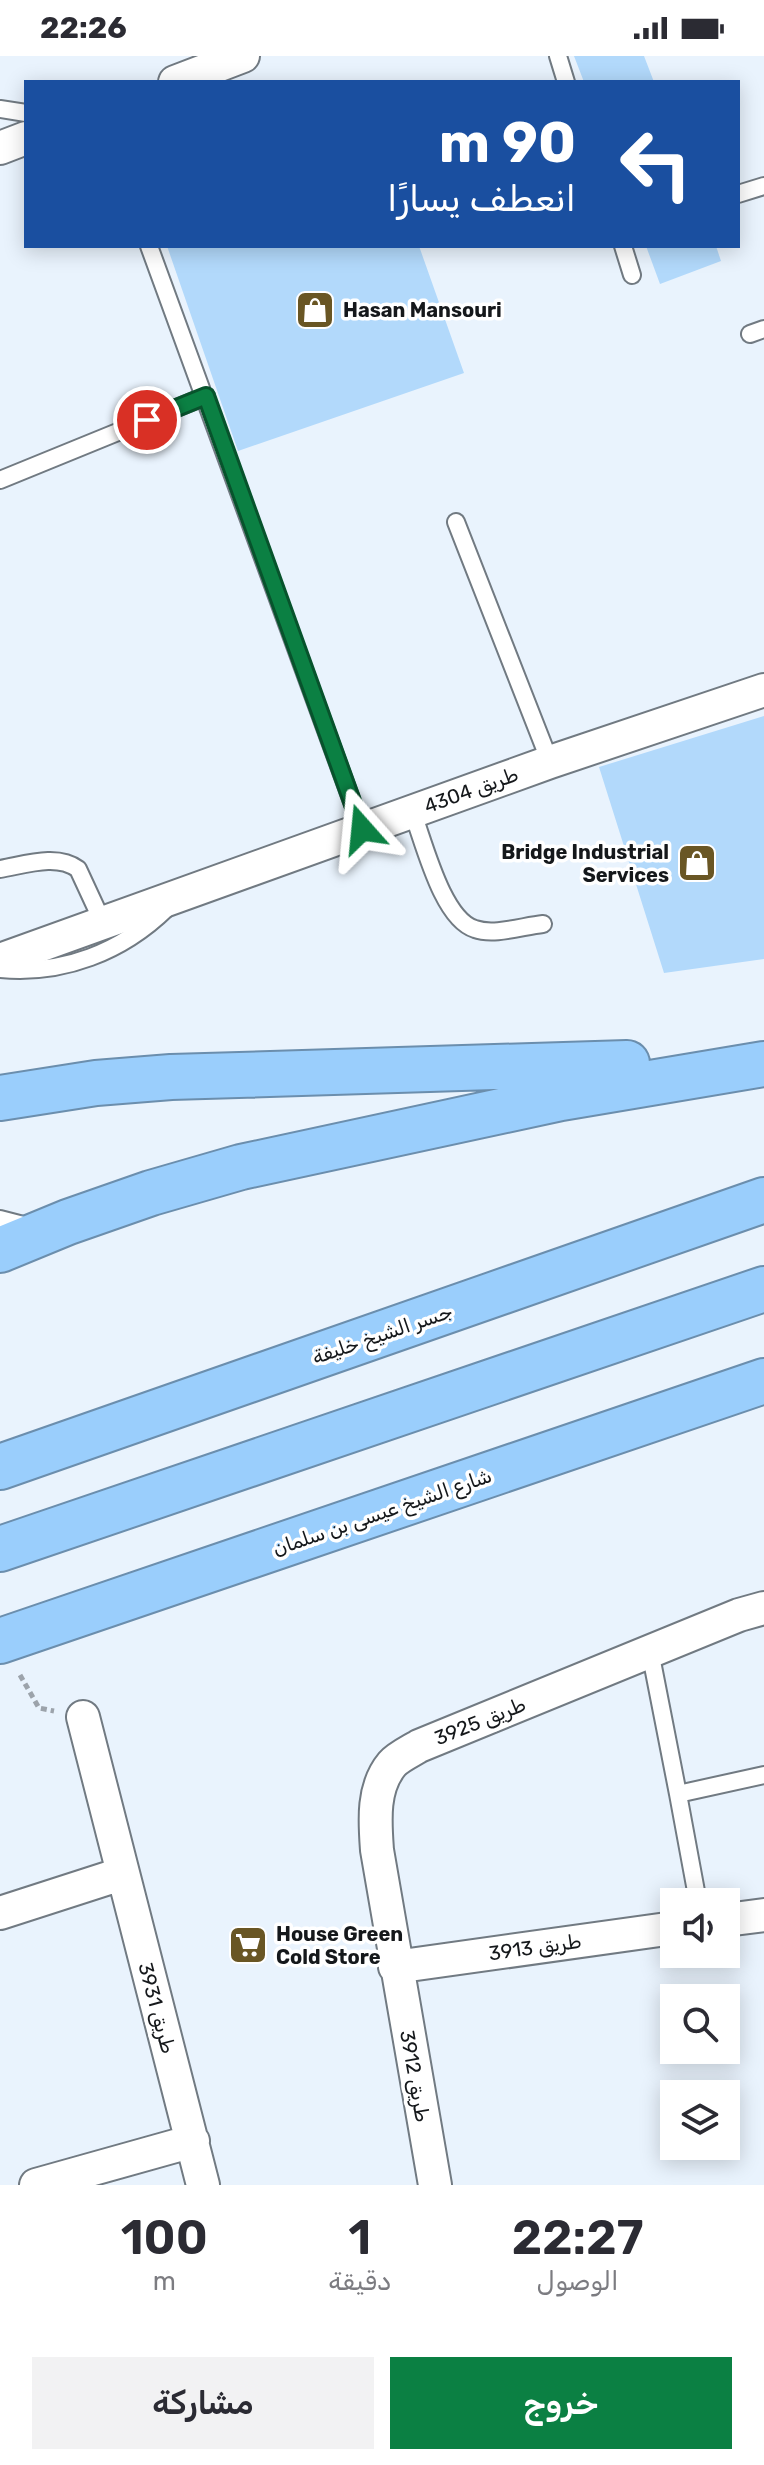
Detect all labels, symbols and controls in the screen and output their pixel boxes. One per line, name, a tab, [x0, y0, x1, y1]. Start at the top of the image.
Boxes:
text: 22:26	[40, 10, 127, 46]
text: 90 m	[439, 110, 576, 176]
icon: left	[604, 112, 708, 216]
text: انعطف يسارًا	[387, 177, 576, 220]
shop icon: Hasan Mansouri	[294, 289, 336, 331]
place label: Hasan Mansouri	[343, 298, 502, 322]
pin	[113, 386, 181, 454]
icon: arrive	[125, 398, 169, 442]
street label: طريق 4304	[421, 762, 521, 818]
position arrow	[320, 787, 404, 871]
place label: Bridge Industrial Services	[501, 840, 669, 887]
shop icon: Bridge Industrial Services	[676, 842, 718, 884]
street label: جسر الشيخ خليفة	[309, 1299, 456, 1371]
street label: شارع الشيخ عيسى بن سلمان	[269, 1463, 495, 1563]
street label: طريق 3925	[431, 1692, 529, 1750]
map controls	[660, 1888, 740, 2160]
button: sound	[660, 1888, 740, 1968]
place label: House Green Cold Store	[276, 1922, 403, 1969]
supermarket icon: House Green Cold Store	[227, 1924, 269, 1966]
street label: طريق 3913	[487, 1929, 583, 1965]
street label: طريق 3931	[133, 1960, 181, 2056]
button: search	[660, 1984, 740, 2064]
street label: طريق 3912	[395, 2028, 435, 2124]
button: layers	[660, 2080, 740, 2160]
text: 100	[121, 2209, 208, 2266]
text: 1	[348, 2209, 371, 2266]
text: 22:27	[512, 2209, 643, 2266]
text: m	[153, 2266, 176, 2297]
text: دقيقة	[328, 2266, 391, 2297]
text: الوصول	[537, 2266, 619, 2297]
button: مشاركة	[32, 2357, 374, 2449]
button: خروج	[390, 2357, 732, 2449]

